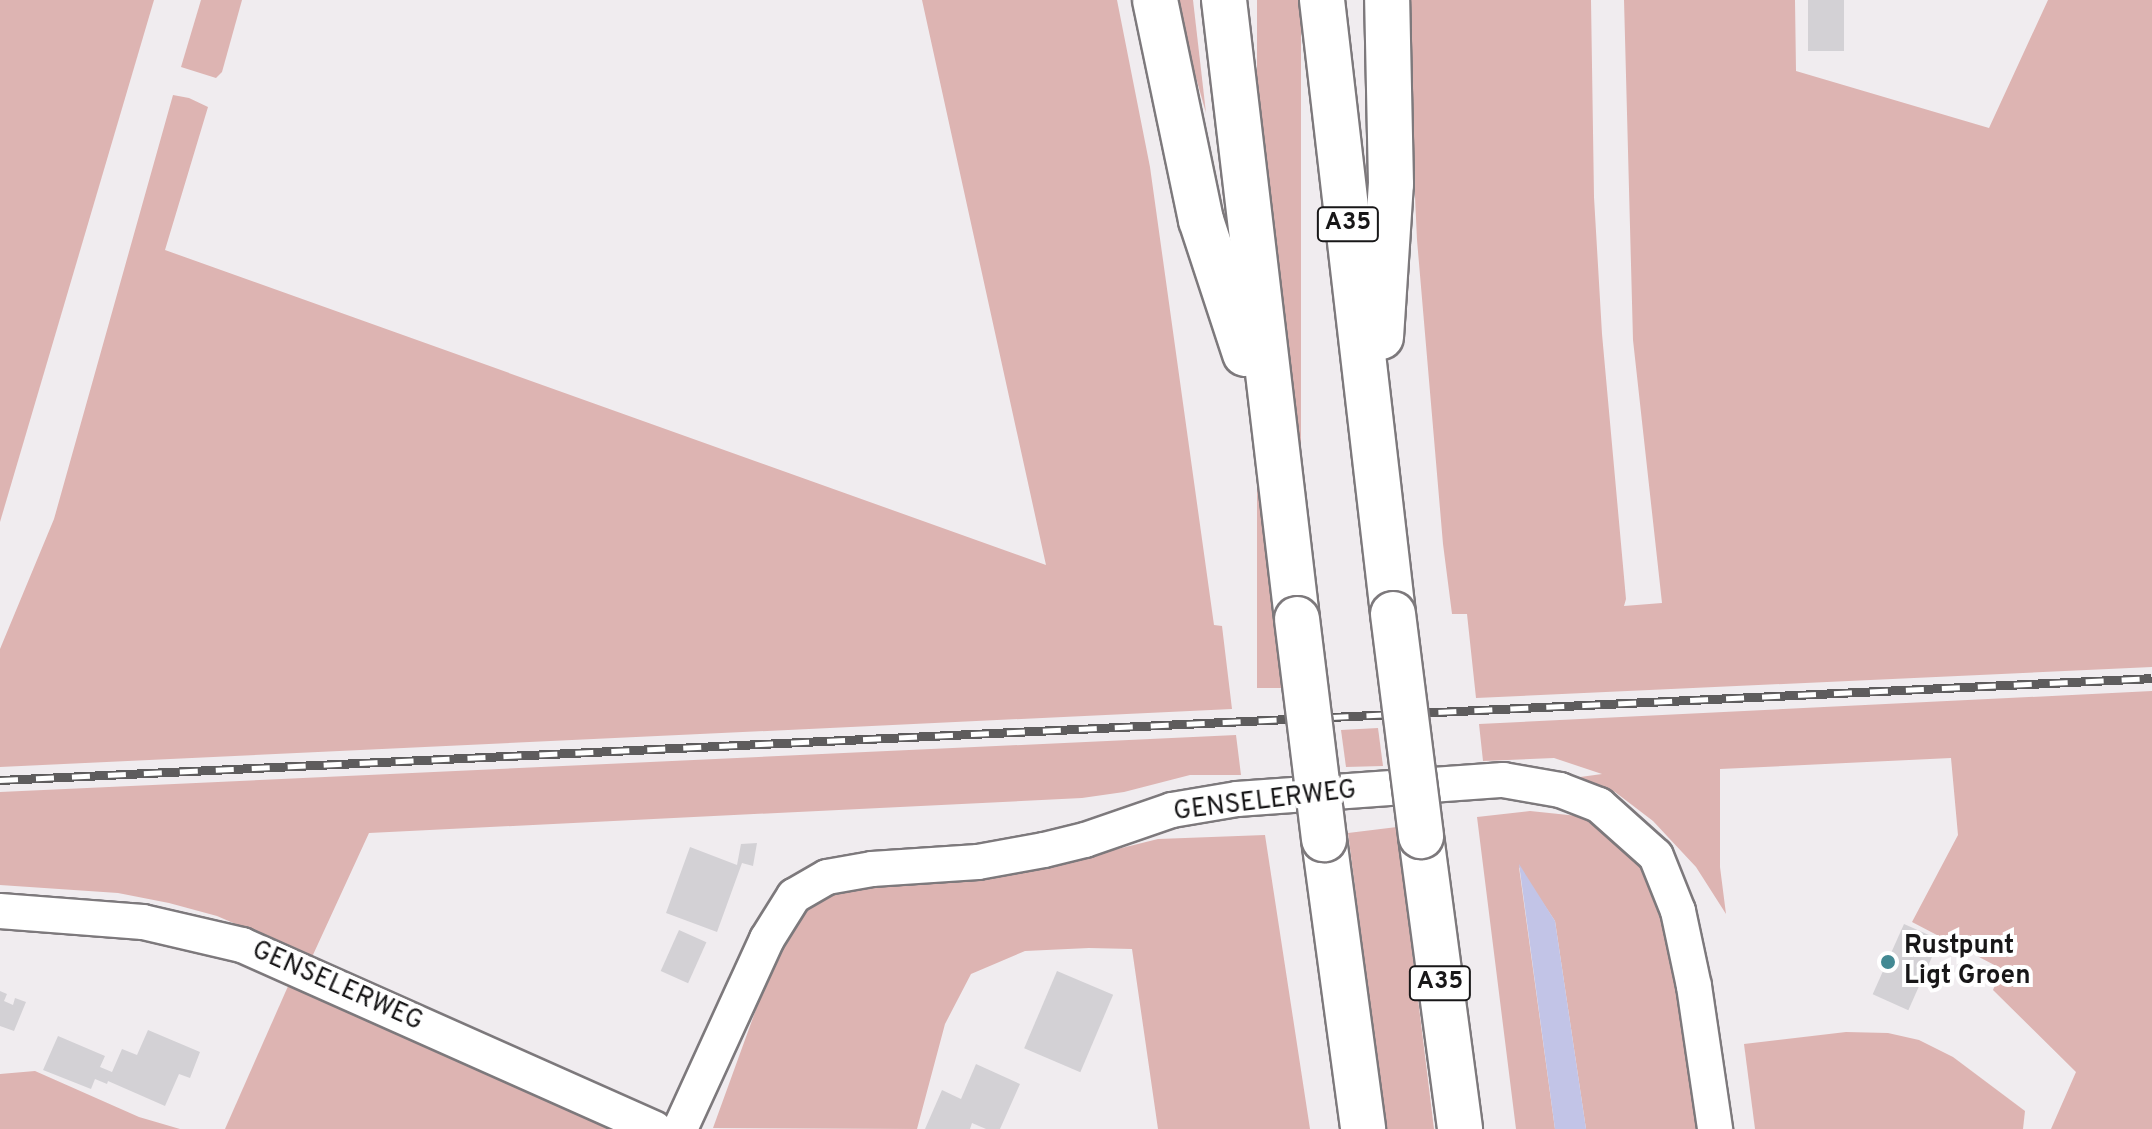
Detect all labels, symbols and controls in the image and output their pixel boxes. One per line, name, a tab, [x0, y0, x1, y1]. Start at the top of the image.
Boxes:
road number: A35	[1316, 204, 1380, 244]
street label: GENSELERWEG	[1172, 775, 1358, 829]
place label: Rustpunt Ligt Groen	[1904, 931, 2031, 992]
street label: GENSELERWEG	[247, 935, 427, 1039]
marker: Rustpunt Ligt Groen	[1879, 953, 1897, 971]
road number: A35	[1408, 963, 1472, 1003]

